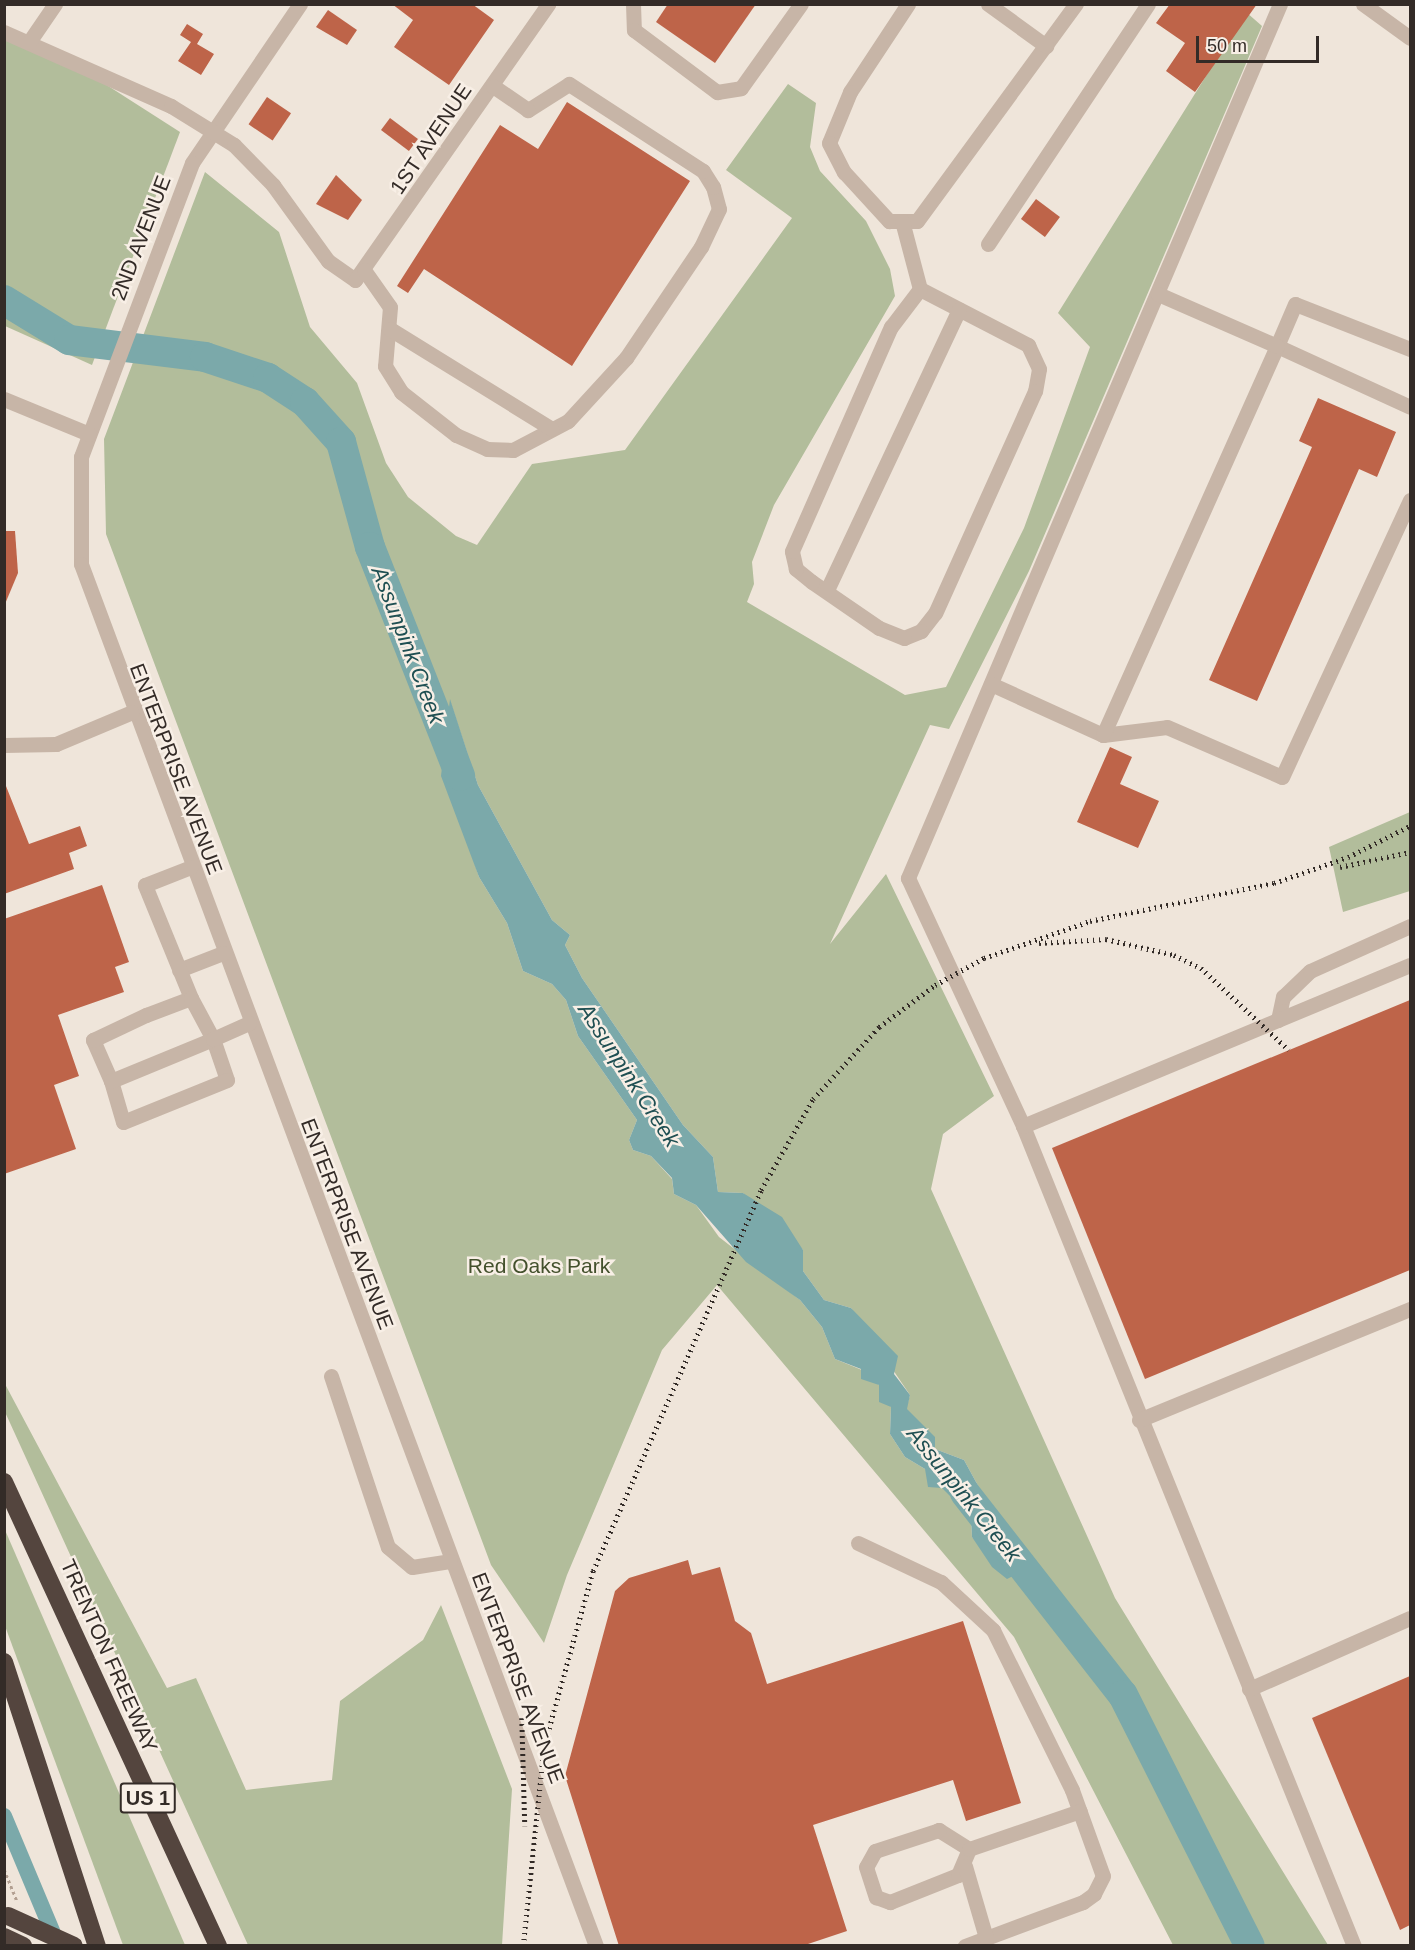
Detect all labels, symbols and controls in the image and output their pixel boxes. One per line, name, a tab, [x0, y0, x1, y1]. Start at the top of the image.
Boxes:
scale bar	[1199, 24, 1322, 62]
text: 50 m	[1207, 36, 1247, 56]
street label: 1ST AVENUE	[384, 78, 478, 200]
street label: 2ND AVENUE	[105, 172, 177, 304]
water label: Assunpink Creek	[366, 563, 450, 727]
street label: ENTERPRISE AVENUE	[124, 660, 228, 878]
water label: Assunpink Creek	[573, 998, 685, 1152]
street label: ENTERPRISE AVENUE	[295, 1115, 399, 1333]
park label: Red Oaks Park	[468, 1253, 610, 1279]
water label: Assunpink Creek	[901, 1421, 1027, 1567]
street label: TRENTON FREEWAY	[55, 1556, 163, 1756]
street label: ENTERPRISE AVENUE	[466, 1569, 570, 1787]
road number: US 1	[120, 1781, 176, 1815]

